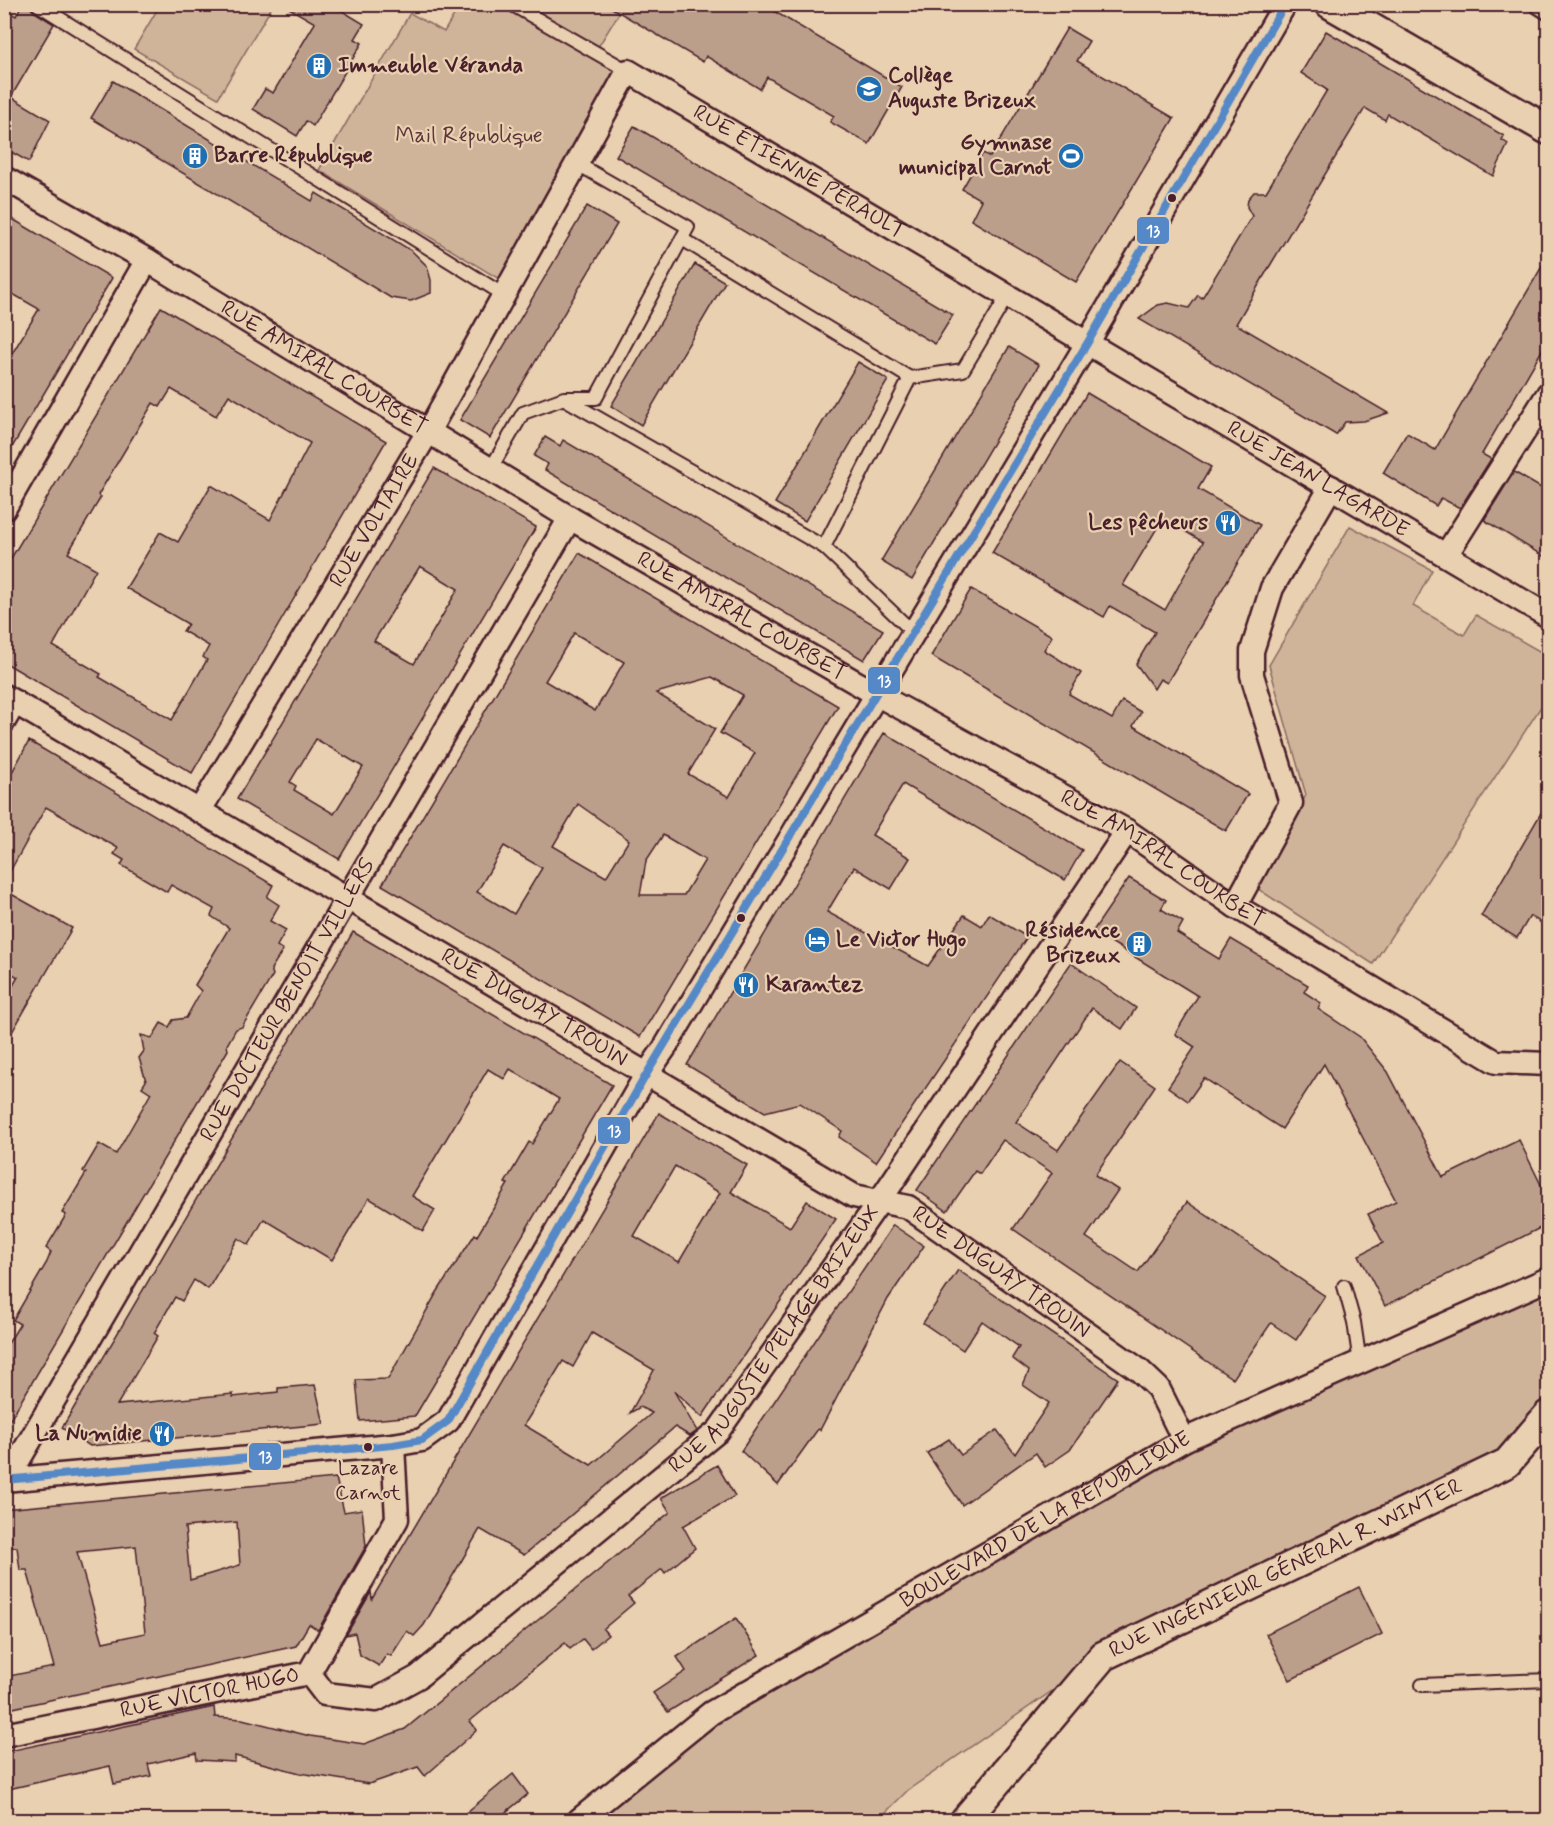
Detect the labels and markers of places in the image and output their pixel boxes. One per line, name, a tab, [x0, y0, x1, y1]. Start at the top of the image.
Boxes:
building icon: Immeuble Véranda	[304, 51, 334, 81]
place label: Immeuble Véranda	[338, 52, 523, 80]
place label: Collège Auguste Brizeux	[888, 62, 1036, 116]
school or university icon: Collège Auguste Brizeux	[854, 74, 884, 104]
place label: Gymnase municipal Carnot	[899, 129, 1053, 182]
building icon: Barre République	[180, 141, 210, 171]
sports icon: Gymnase municipal Carnot	[1056, 141, 1086, 171]
place label: Barre République	[214, 142, 373, 170]
unlabelled marker	[1166, 192, 1178, 204]
restaurant icon: Les pêcheurs	[1213, 508, 1243, 538]
place label: Les pêcheurs	[1088, 509, 1208, 537]
unlabelled marker	[735, 912, 747, 924]
place label: Résidence Brizeux	[1025, 917, 1121, 970]
hotel icon: Le Victor Hugo	[802, 925, 832, 955]
place label: Le Victor Hugo	[836, 926, 967, 957]
building icon: Résidence Brizeux	[1124, 929, 1154, 959]
restaurant icon: Karantez	[731, 970, 761, 1000]
place label: Karantez	[766, 971, 863, 999]
restaurant icon: La Numidie	[147, 1419, 177, 1449]
place label: La Numidie	[35, 1420, 142, 1448]
marker: Lazare Carnot	[362, 1441, 374, 1453]
place label: Lazare Carnot	[335, 1455, 401, 1507]

